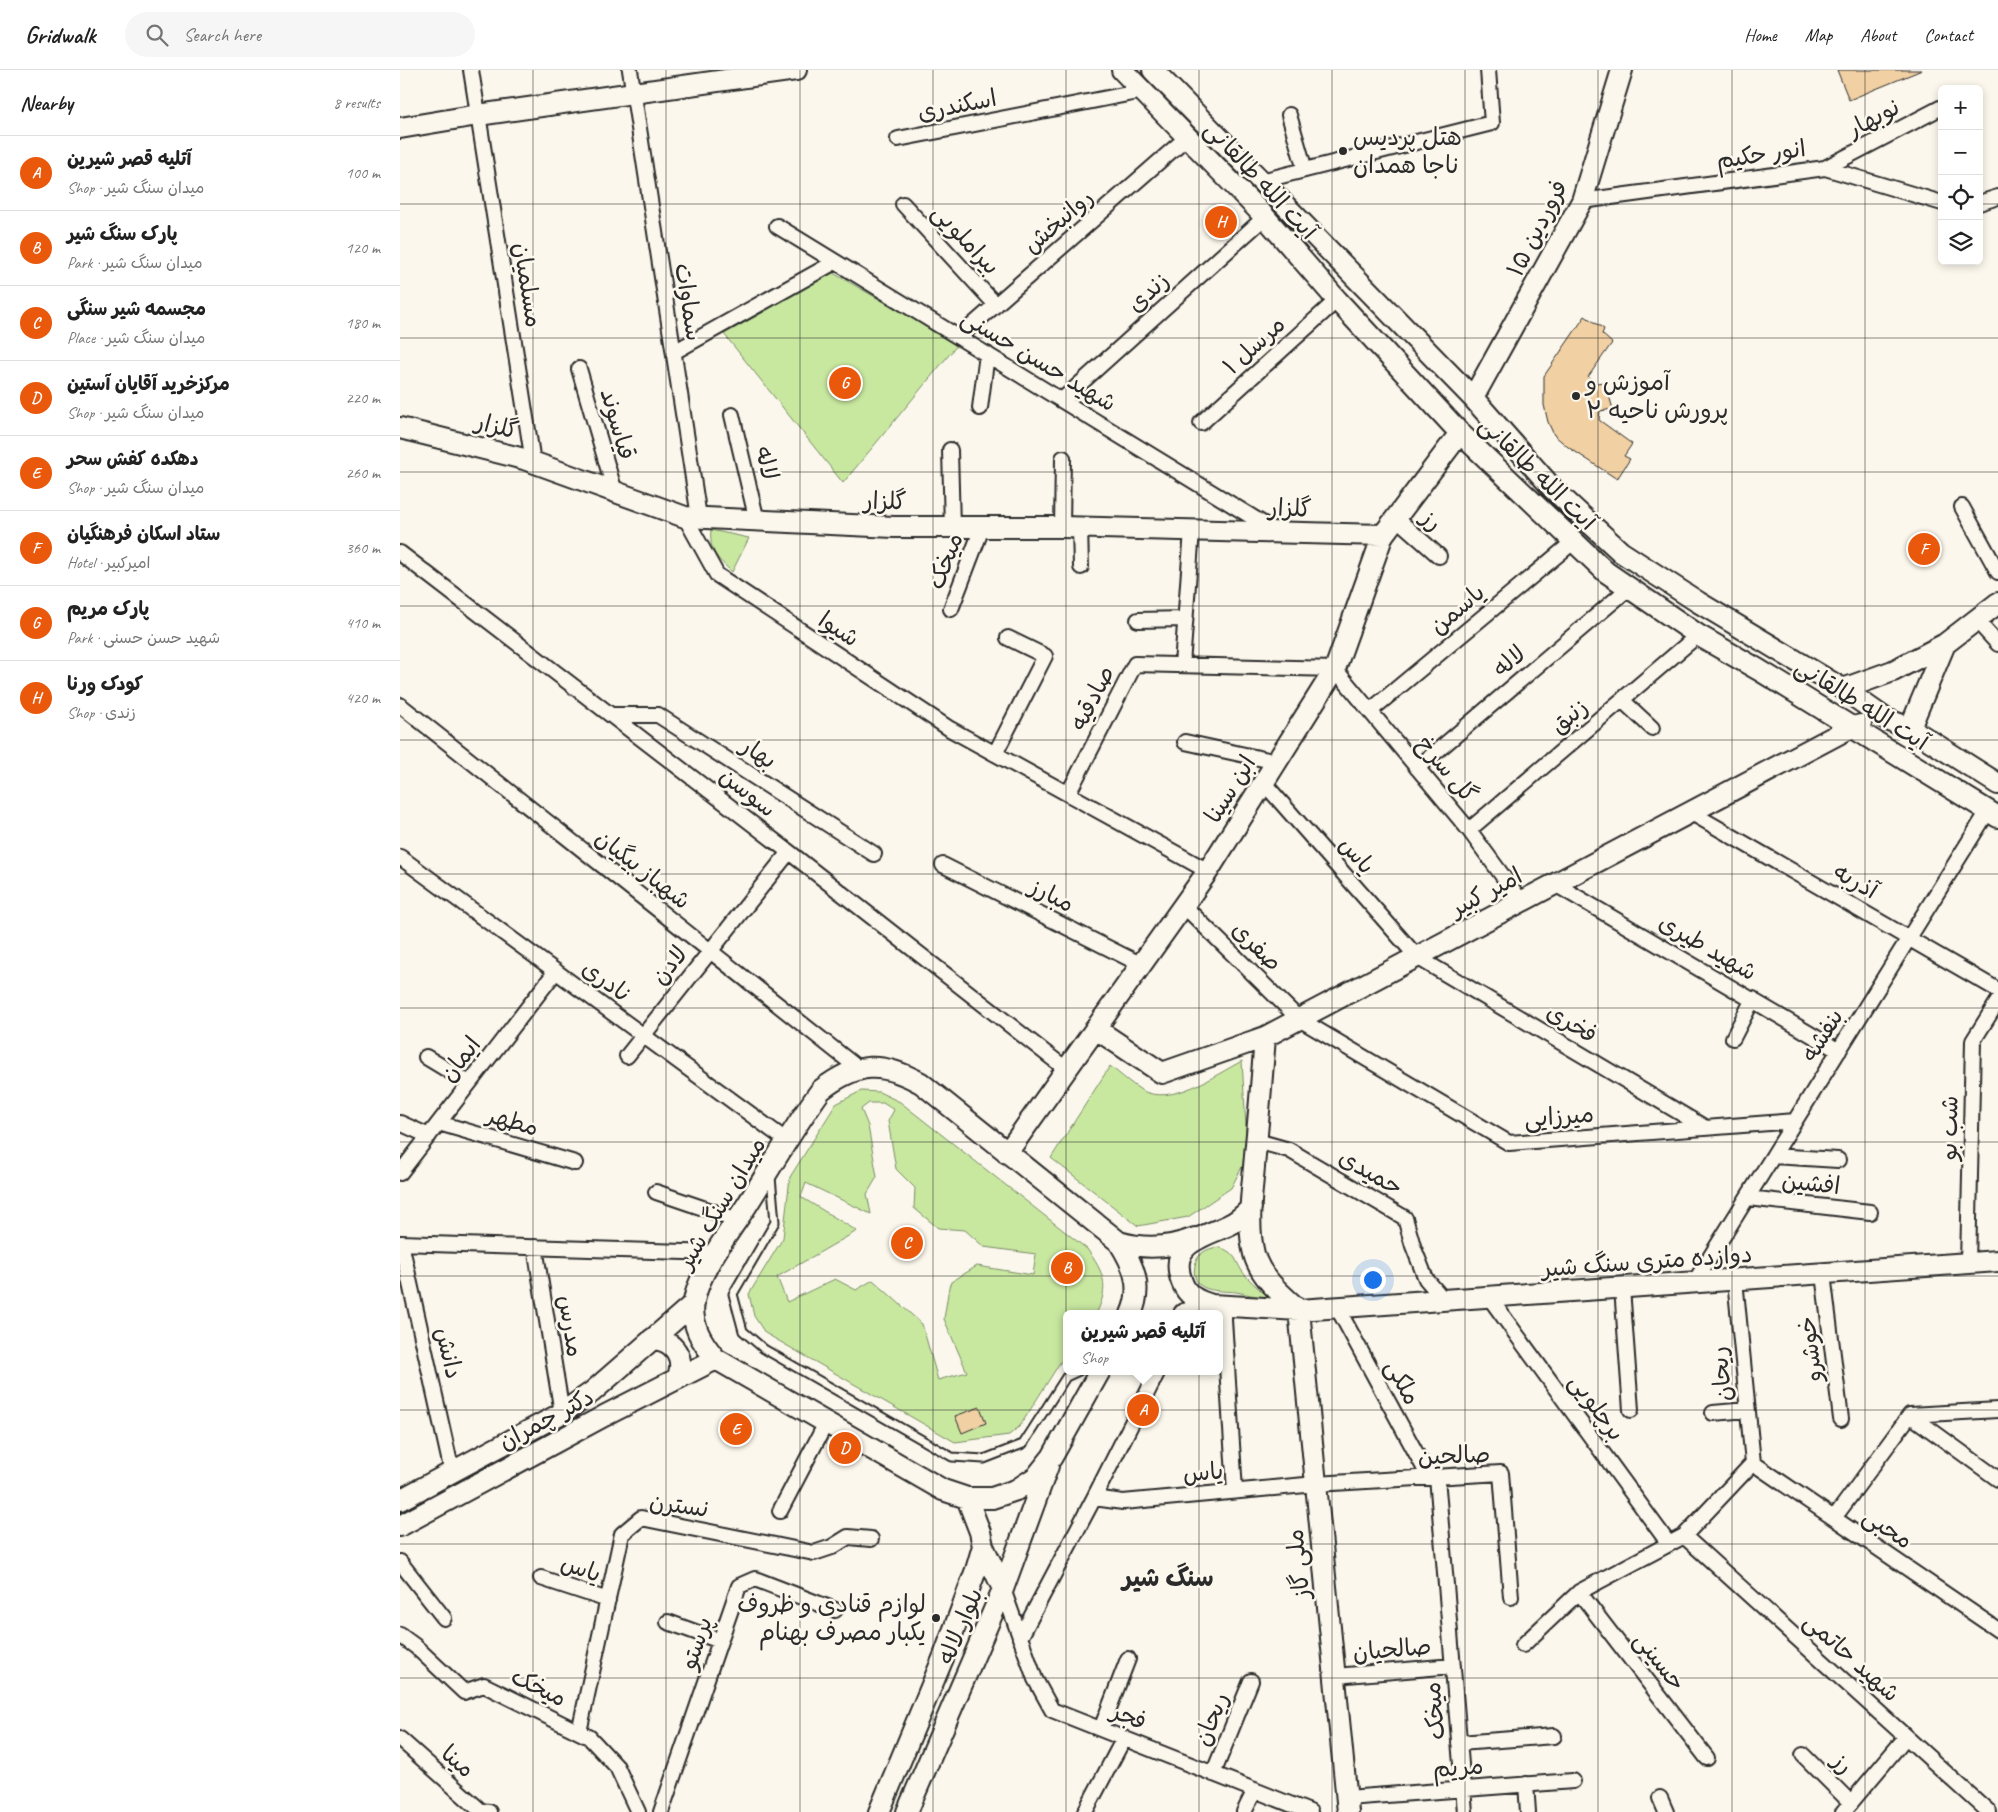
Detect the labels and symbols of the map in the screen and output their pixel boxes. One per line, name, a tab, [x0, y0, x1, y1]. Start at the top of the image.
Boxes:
street label: اسکندری	[915, 83, 999, 127]
street label: نوبهار	[1840, 92, 1905, 145]
street label: آیت الله طالقانی	[1198, 114, 1325, 247]
place label: هتل پردیس ناجا همدان	[1353, 122, 1462, 180]
street label: انور حکیم	[1714, 133, 1808, 178]
marker: هتل پردیس ناجا همدان	[1337, 145, 1349, 157]
street label: ۱۵ فروردین	[1500, 175, 1574, 281]
street label: روانبخش	[1017, 182, 1099, 260]
street label: بیراملویی	[925, 197, 1006, 282]
pin: H	[1205, 203, 1237, 241]
street label: مسلمیان	[506, 240, 550, 330]
street label: سماوات	[668, 261, 710, 343]
street label: زندی	[1121, 265, 1175, 319]
street label: شهید حسن حسنی	[956, 302, 1122, 418]
street label: مرسل ۱	[1216, 309, 1292, 381]
pin: G	[829, 364, 861, 402]
place label: آموزش و پرورش ناحیه ۲	[1584, 367, 1729, 425]
street label: قیاسوند	[594, 385, 642, 463]
marker: آموزش و پرورش ناحیه ۲	[1570, 390, 1582, 402]
street label: گلزار	[471, 406, 521, 446]
street label: آیت الله طالقانی	[1473, 409, 1604, 537]
street label: لاله	[749, 443, 785, 483]
street label: گلزار	[861, 486, 907, 516]
street label: گلزار	[1266, 492, 1312, 524]
street label: رز	[1414, 501, 1449, 537]
street label: میخک	[921, 528, 969, 594]
pin: F	[1908, 530, 1940, 568]
street label: یاسمن	[1423, 577, 1491, 641]
street label: شیوا	[813, 605, 865, 653]
street label: لاله	[1486, 639, 1532, 683]
street label: آیت الله طالقانی	[1790, 651, 1935, 758]
street label: صادقیه	[1063, 661, 1121, 735]
street label: زنبق	[1544, 692, 1594, 740]
street label: بهار	[734, 729, 782, 776]
street label: گل سرخ	[1409, 729, 1484, 810]
street label: ابن سینا	[1198, 750, 1262, 828]
street label: سوسن	[713, 760, 783, 824]
street label: شهباز بیگیان	[589, 822, 697, 916]
street label: یاس	[1332, 830, 1382, 880]
street label: آذربه	[1828, 856, 1885, 906]
street label: امیر کبیر	[1443, 861, 1527, 924]
street label: مبارز	[1023, 870, 1079, 919]
street label: شهید طیری	[1654, 907, 1762, 987]
street label: صفری	[1225, 914, 1289, 978]
street label: لادن	[644, 939, 694, 991]
street label: نادری	[576, 953, 638, 1009]
street label: فخری	[1541, 996, 1603, 1050]
street label: بنفشه	[1794, 1003, 1850, 1067]
street label: ایمان	[433, 1030, 487, 1088]
street label: شب بو	[1933, 1095, 1965, 1163]
street label: مطهر	[482, 1099, 542, 1143]
street label: میرزایی	[1523, 1099, 1595, 1133]
street label: میدان سنگ شیر	[669, 1131, 772, 1276]
street label: حمیدی	[1334, 1142, 1408, 1202]
street label: افشین	[1780, 1165, 1842, 1201]
pin: C	[891, 1224, 923, 1262]
street label: دوازده متری سنگ شیر	[1539, 1239, 1753, 1283]
pin: B	[1051, 1249, 1083, 1287]
your location	[1360, 1267, 1386, 1293]
street label: مدرس	[551, 1293, 591, 1359]
street label: خوشرو	[1791, 1314, 1829, 1385]
street label: دانش	[429, 1324, 469, 1382]
street label: ریحان	[1703, 1345, 1739, 1403]
street label: ملکی	[1379, 1354, 1427, 1410]
street label: برچلویی	[1563, 1368, 1631, 1446]
street label: دکتر چمران	[493, 1381, 599, 1457]
pin: A	[1127, 1391, 1159, 1429]
pin: E	[720, 1410, 752, 1448]
pin: D	[829, 1429, 861, 1467]
street label: صالحین	[1417, 1439, 1491, 1471]
street label: یاس	[1182, 1455, 1224, 1489]
street label: نسترن	[647, 1486, 711, 1524]
street label: محبی	[1857, 1501, 1919, 1555]
street label: ملی گاز	[1279, 1528, 1317, 1602]
street label: یاس	[557, 1547, 605, 1589]
district label: سنگ شیر	[1120, 1562, 1214, 1594]
street label: بلوار لاله	[931, 1583, 989, 1669]
place label: لوازم قنادی و ظروف یکبار مصرف بهنام	[737, 1589, 926, 1651]
street label: شهید حاتمی	[1798, 1606, 1906, 1708]
marker: لوازم قنادی و ظروف یکبار مصرف بهنام	[930, 1612, 942, 1624]
street label: پرستو	[673, 1613, 719, 1674]
street label: حسینی	[1627, 1625, 1693, 1697]
street label: صالحیان	[1352, 1631, 1432, 1667]
street label: میخک	[506, 1661, 572, 1713]
street label: میخک	[1417, 1681, 1451, 1741]
street label: ریحان	[1187, 1688, 1235, 1750]
street label: فجر	[1105, 1695, 1151, 1737]
street label: مینا	[435, 1738, 481, 1784]
street label: رز	[1825, 1745, 1860, 1780]
street label: مریم	[1432, 1750, 1485, 1787]

